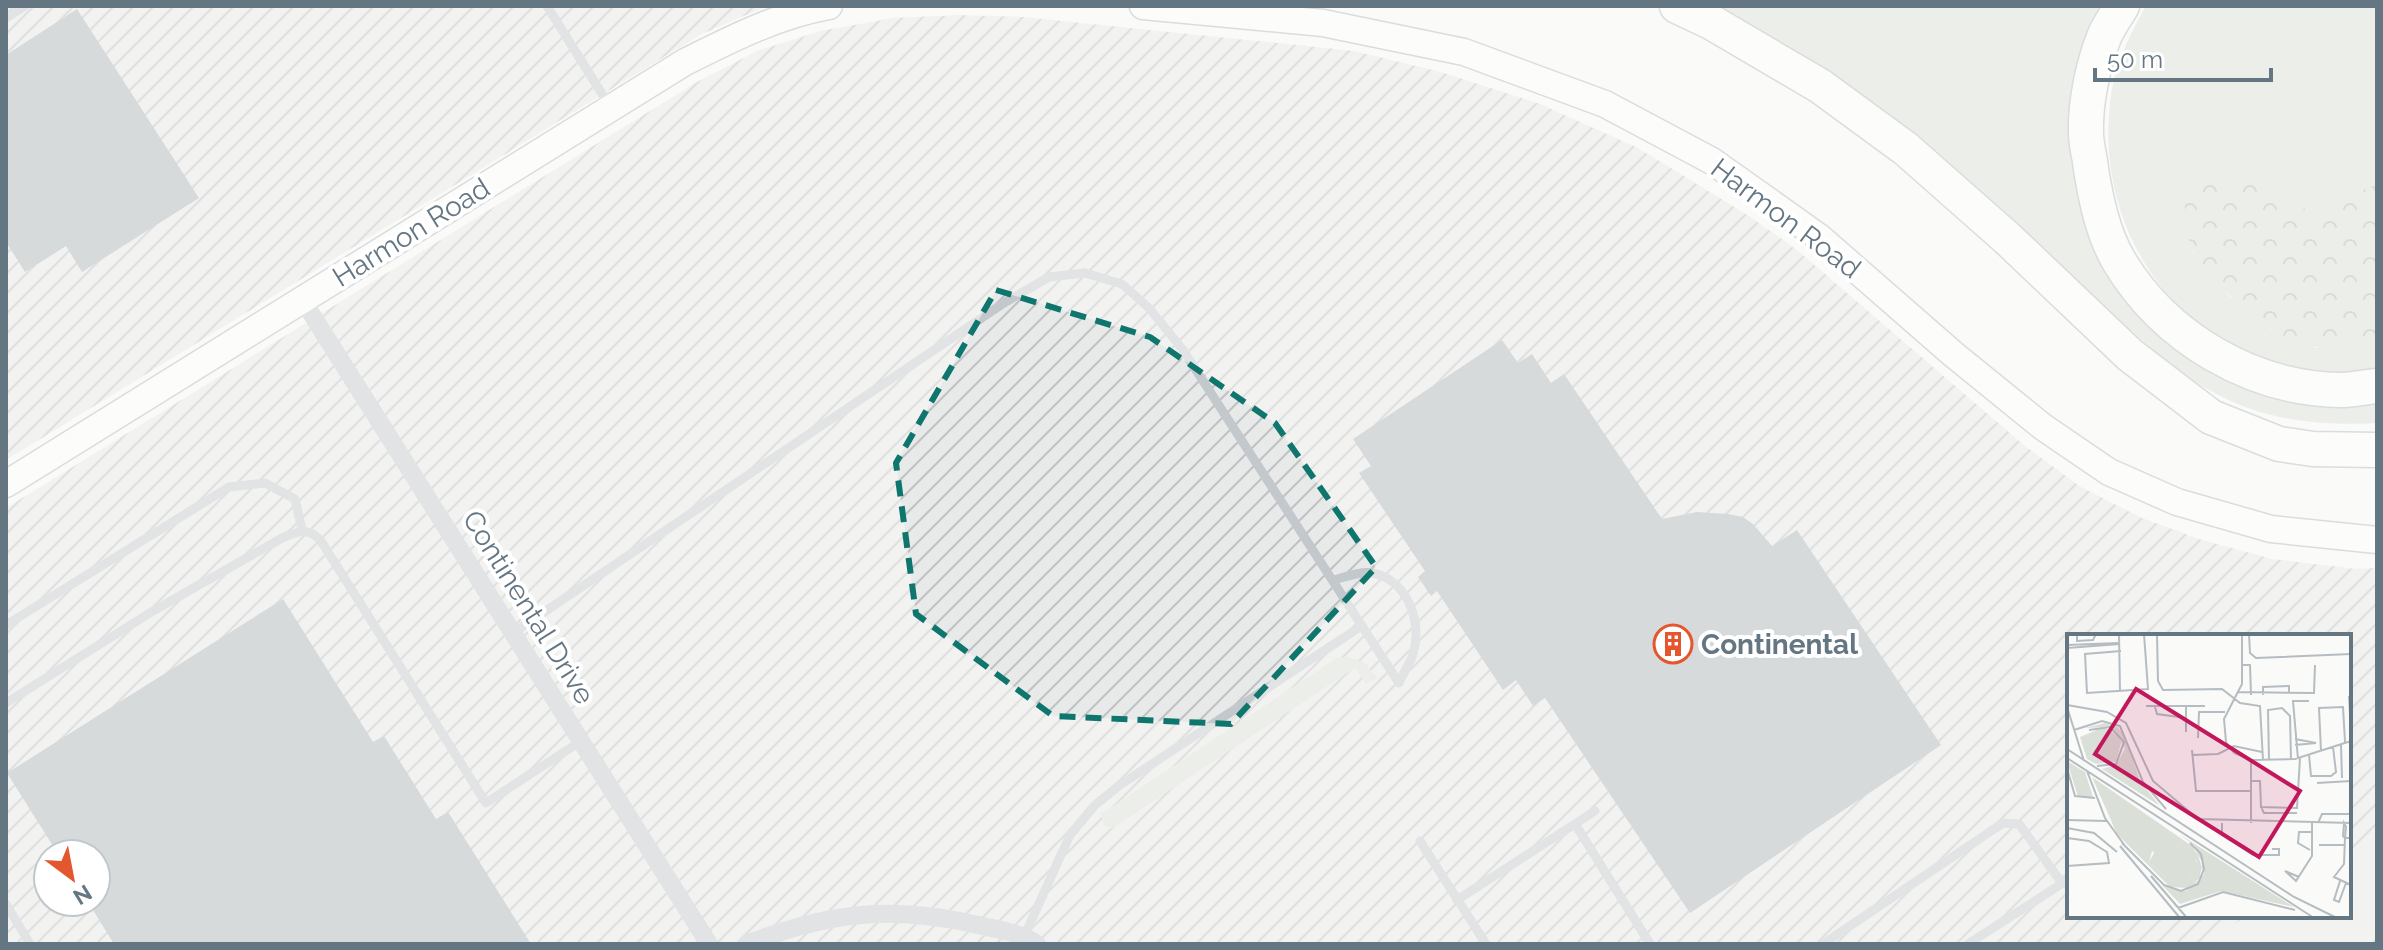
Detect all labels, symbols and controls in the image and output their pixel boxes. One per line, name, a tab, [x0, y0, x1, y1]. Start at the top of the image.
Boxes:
scale bar	[2095, 32, 2271, 82]
text: 50 m	[2107, 45, 2163, 74]
street label: Harmon Road	[1704, 151, 1867, 285]
street label: Harmon Road	[327, 171, 496, 294]
street label: Continental Drive	[456, 504, 601, 710]
building icon: Continental	[1652, 623, 1694, 665]
place label: Continental	[1701, 628, 1858, 661]
inset map	[2067, 634, 2351, 918]
north arrow	[32, 838, 112, 918]
text: N	[69, 879, 97, 910]

